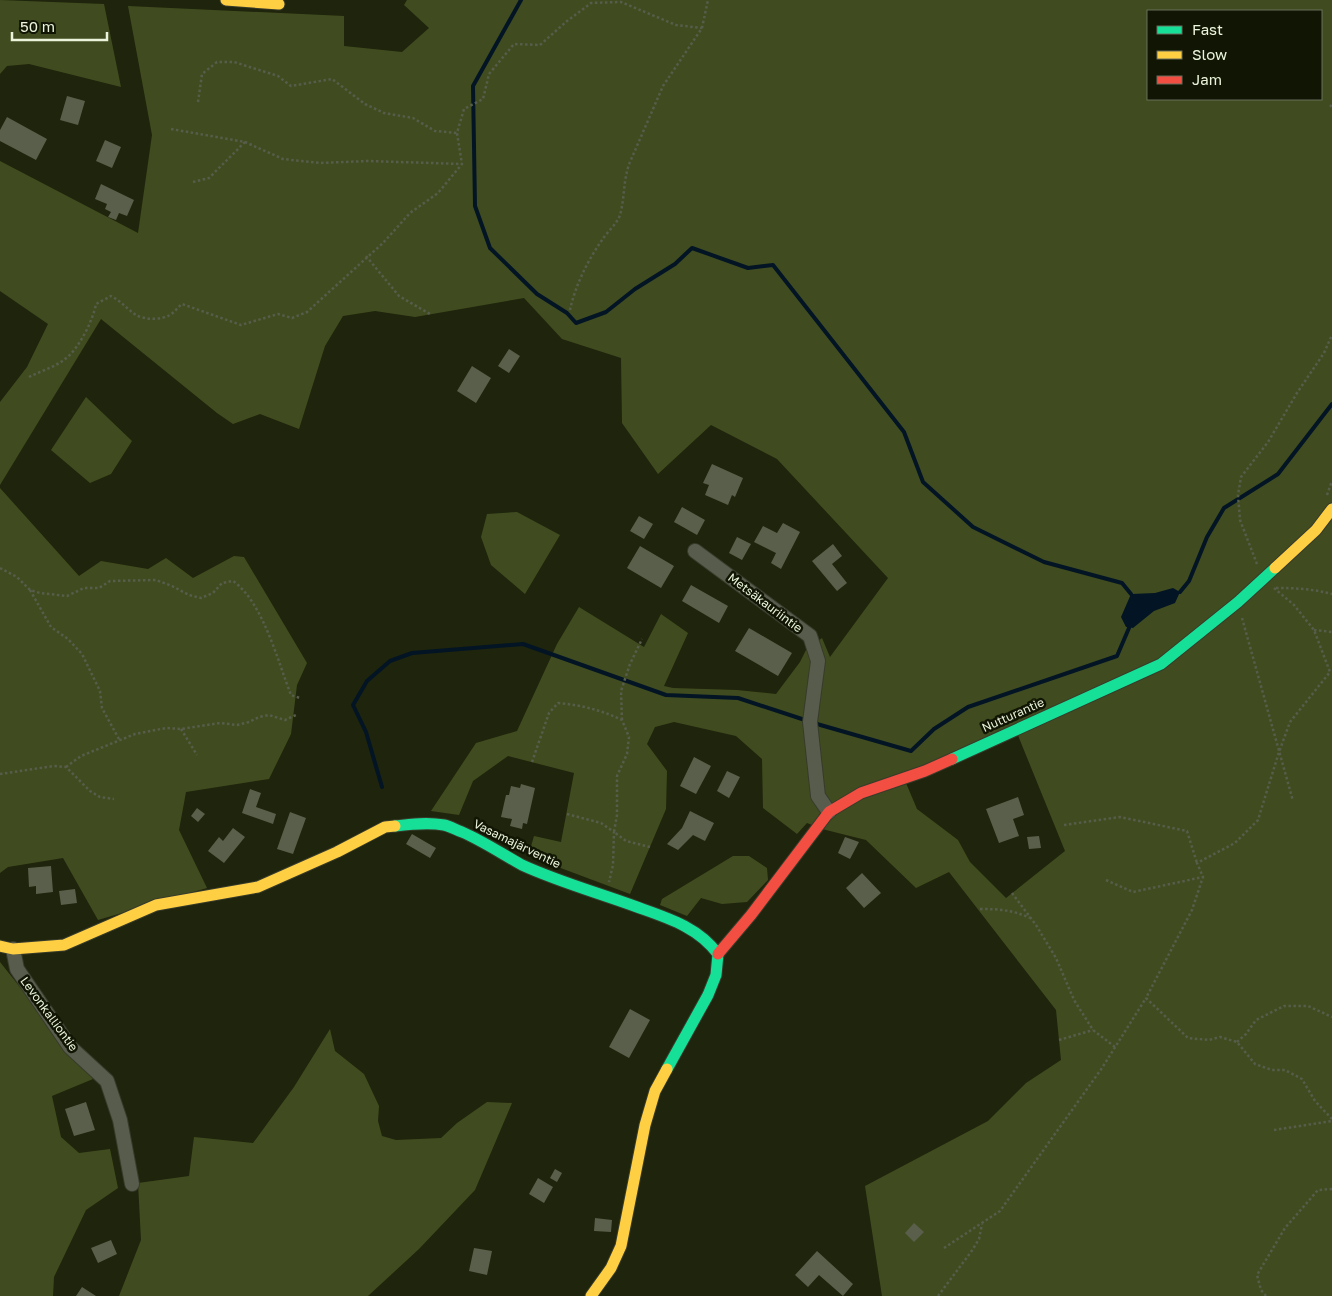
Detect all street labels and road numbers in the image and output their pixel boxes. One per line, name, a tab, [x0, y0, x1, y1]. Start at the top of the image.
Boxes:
street label: Metsäkauriintie	[725, 570, 805, 635]
street label: Nutturantie	[979, 694, 1046, 735]
street label: Vasamajärventie	[471, 816, 563, 871]
street label: Levonkalliontie	[17, 974, 81, 1054]

